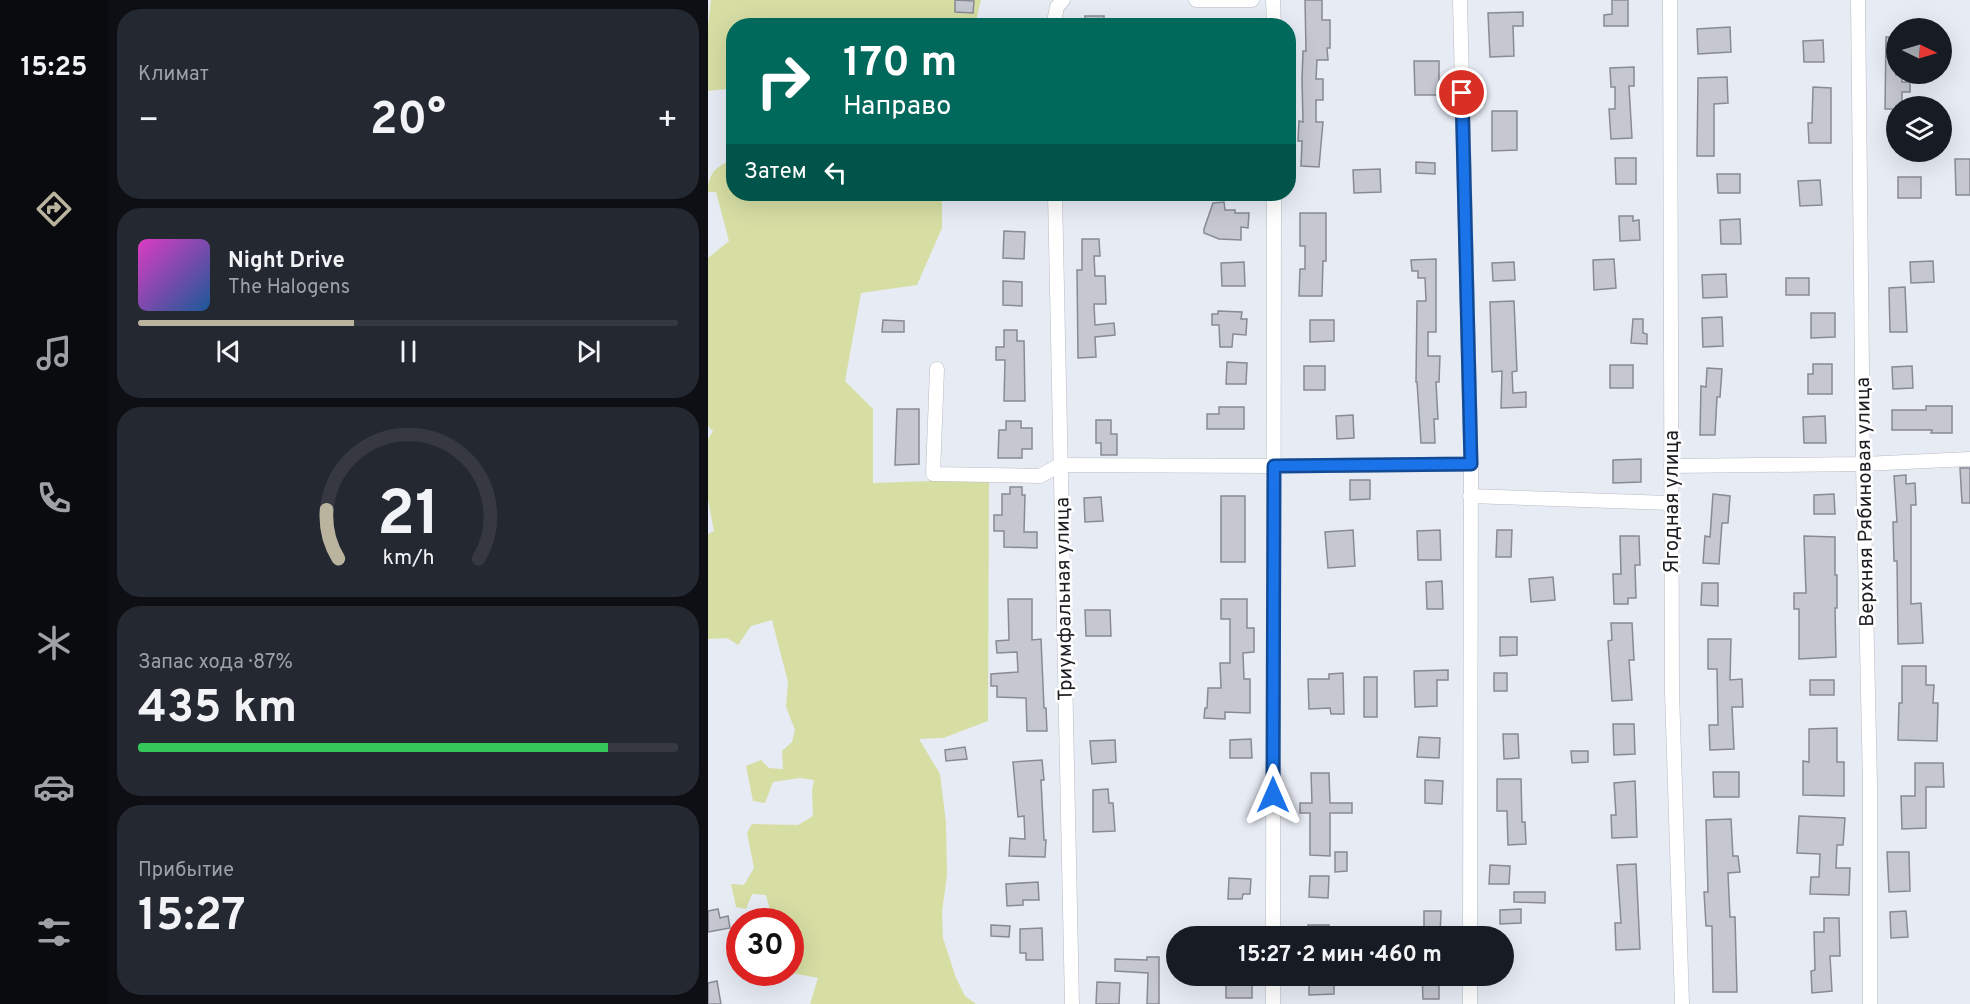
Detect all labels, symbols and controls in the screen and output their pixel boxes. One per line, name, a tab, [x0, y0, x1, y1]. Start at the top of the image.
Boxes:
north arrow	[1886, 18, 1952, 84]
map controls	[1886, 18, 1952, 162]
text: 170 m	[843, 38, 957, 91]
icon: right	[744, 42, 822, 120]
text: 15:25	[21, 51, 87, 85]
text: Климат	[138, 62, 209, 88]
pin	[1436, 67, 1487, 118]
icon: arrive	[1445, 76, 1478, 109]
text: Направо	[843, 90, 951, 124]
text: 20°	[370, 93, 446, 150]
button: layers	[1886, 96, 1952, 162]
text: −	[138, 101, 159, 143]
text: +	[657, 101, 678, 143]
icon: left	[819, 156, 852, 189]
text: Затем	[744, 159, 807, 186]
icon: directions	[33, 188, 75, 230]
text: Night Drive	[228, 248, 345, 275]
text: The Halogens	[228, 275, 350, 301]
icon: music	[33, 332, 75, 374]
icon: previous	[212, 335, 245, 368]
icon: pause	[392, 335, 425, 368]
icon: next	[572, 335, 605, 368]
street label: Верхняя Рябиновая улица	[1851, 377, 1881, 627]
street label: Ягодная улица	[1660, 430, 1686, 574]
icon: phone	[33, 477, 75, 519]
text: 21	[376, 478, 440, 557]
street label: Триумфальная улица	[1050, 497, 1080, 701]
text: km/h	[382, 545, 434, 572]
icon: climate	[33, 622, 75, 664]
text: Запас хода · 87%	[138, 650, 293, 676]
text: 435 km	[138, 681, 297, 738]
position arrow	[1241, 763, 1305, 827]
icon: car	[33, 766, 75, 808]
text: Прибытие	[138, 858, 234, 884]
text: 15:27	[138, 889, 246, 946]
speed limit sign: 30	[726, 908, 804, 986]
icon: filters	[33, 911, 75, 953]
text: 15:27 · 2 мин · 460 m	[1238, 942, 1442, 969]

